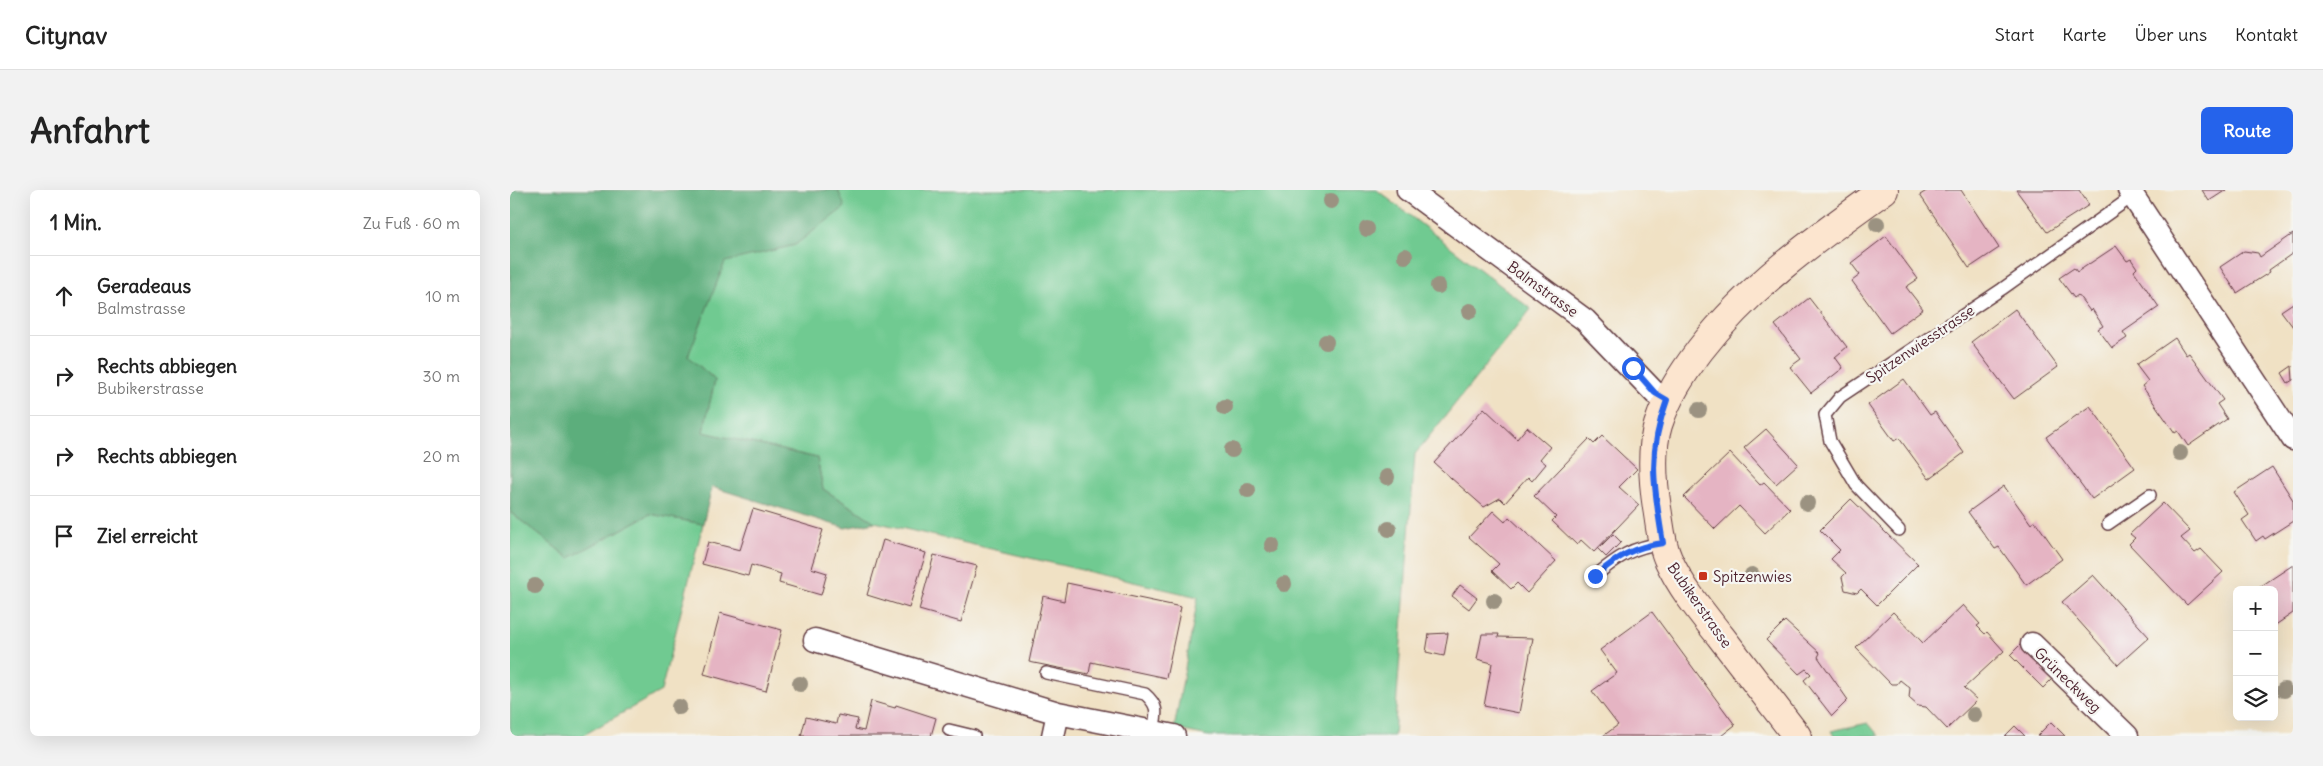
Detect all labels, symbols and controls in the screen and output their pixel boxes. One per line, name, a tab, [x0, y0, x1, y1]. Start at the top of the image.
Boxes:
text: Citynav	[25, 20, 107, 50]
text: Start	[1995, 23, 2034, 46]
text: Karte	[2062, 23, 2107, 46]
text: Über uns	[2135, 23, 2207, 46]
text: Kontakt	[2235, 23, 2298, 46]
button: Route	[2201, 107, 2293, 154]
text: Anfahrt	[30, 108, 150, 152]
text: 1 Min.	[50, 209, 102, 236]
text: Zu Fuß · 60 m	[363, 213, 460, 233]
street label: Balmstrasse	[1504, 257, 1582, 321]
text: Geradeaus	[97, 274, 191, 298]
icon: ahead	[50, 282, 78, 310]
text: 10 m	[425, 286, 460, 306]
text: Balmstrasse	[97, 298, 186, 318]
street label: Spitzenwiesstrasse	[1862, 301, 1978, 387]
text: Rechts abbiegen	[97, 354, 237, 378]
route start	[1622, 357, 1645, 380]
icon: right	[50, 362, 78, 390]
text: 30 m	[423, 366, 460, 386]
text: Bubikerstrasse	[97, 378, 204, 398]
icon: right	[50, 442, 78, 470]
text: Rechts abbiegen	[97, 444, 237, 468]
text: 20 m	[423, 446, 460, 466]
icon: arrive	[50, 522, 78, 550]
text: Ziel erreicht	[97, 524, 198, 548]
street label: Bubikerstrasse	[1664, 559, 1736, 651]
route end	[1584, 565, 1607, 588]
place label: Spitzenwies	[1713, 567, 1792, 586]
marker: Spitzenwies	[1697, 570, 1709, 582]
map controls	[2233, 586, 2278, 721]
button: +	[2233, 586, 2278, 631]
button: −	[2233, 631, 2278, 676]
street label: Grüneckweg	[2030, 643, 2106, 717]
button: layers	[2233, 676, 2278, 721]

